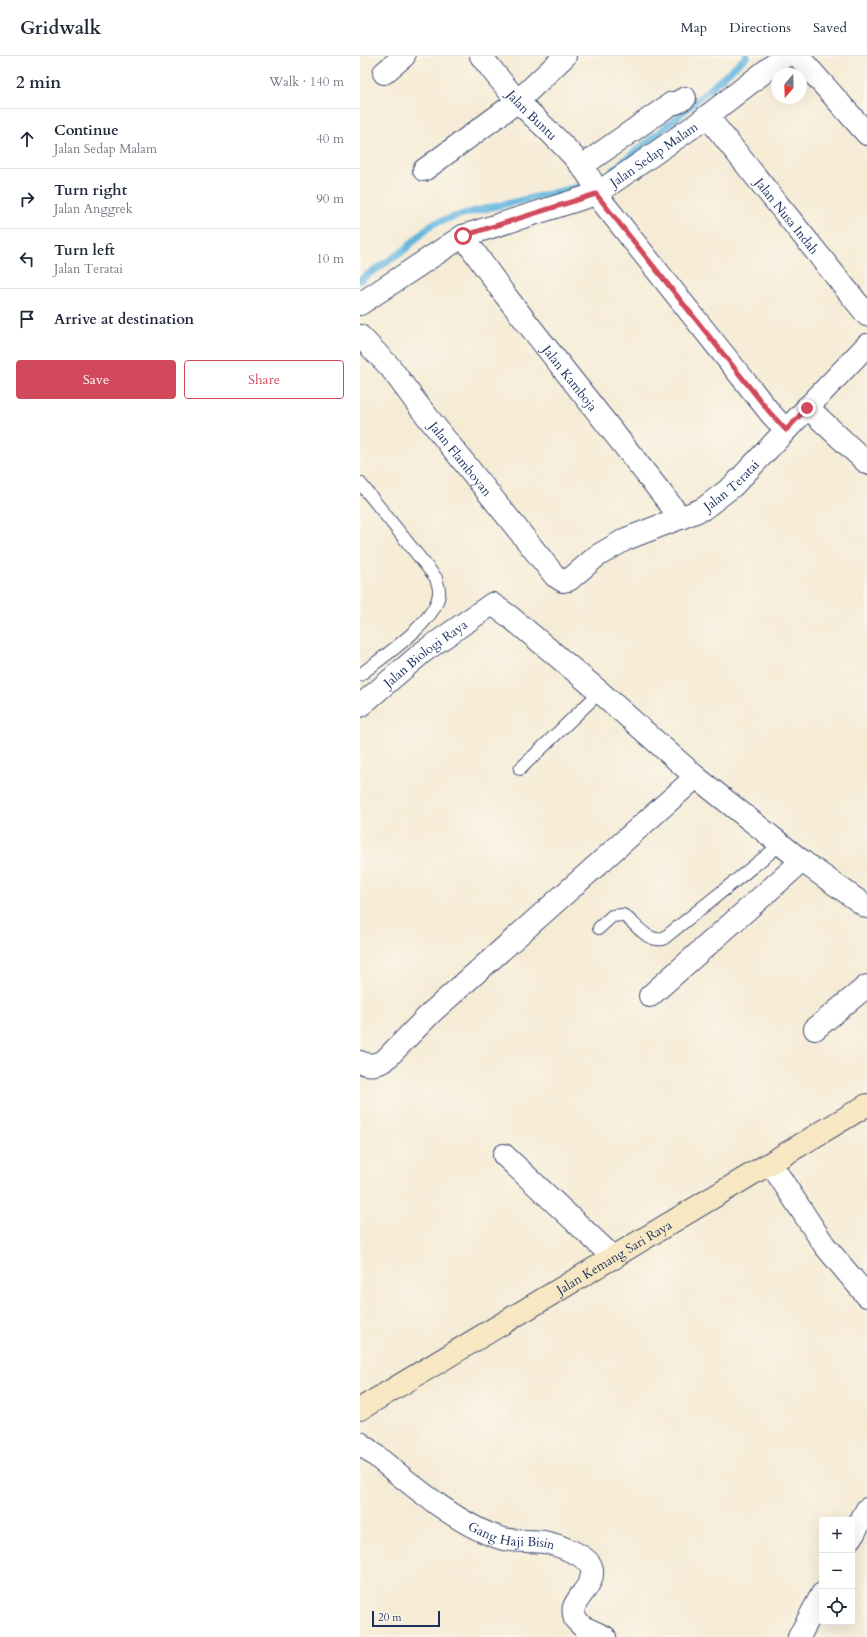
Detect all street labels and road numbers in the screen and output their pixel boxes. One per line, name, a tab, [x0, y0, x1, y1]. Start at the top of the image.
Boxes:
street label: Jalan Buntu	[501, 85, 561, 144]
street label: Jalan Sedap Malam	[605, 118, 702, 193]
street label: Jalan Nusa Indah	[749, 173, 823, 258]
street label: Jalan Kamboja	[537, 340, 602, 416]
street label: Jalan Flamboyan	[423, 416, 496, 501]
street label: Jalan Teratai	[698, 456, 764, 517]
street label: Jalan Biologi Raya	[379, 616, 471, 693]
street label: Jalan Kemang Sari Raya	[552, 1216, 676, 1300]
street label: Gang Haji Bisin	[465, 1517, 558, 1555]

